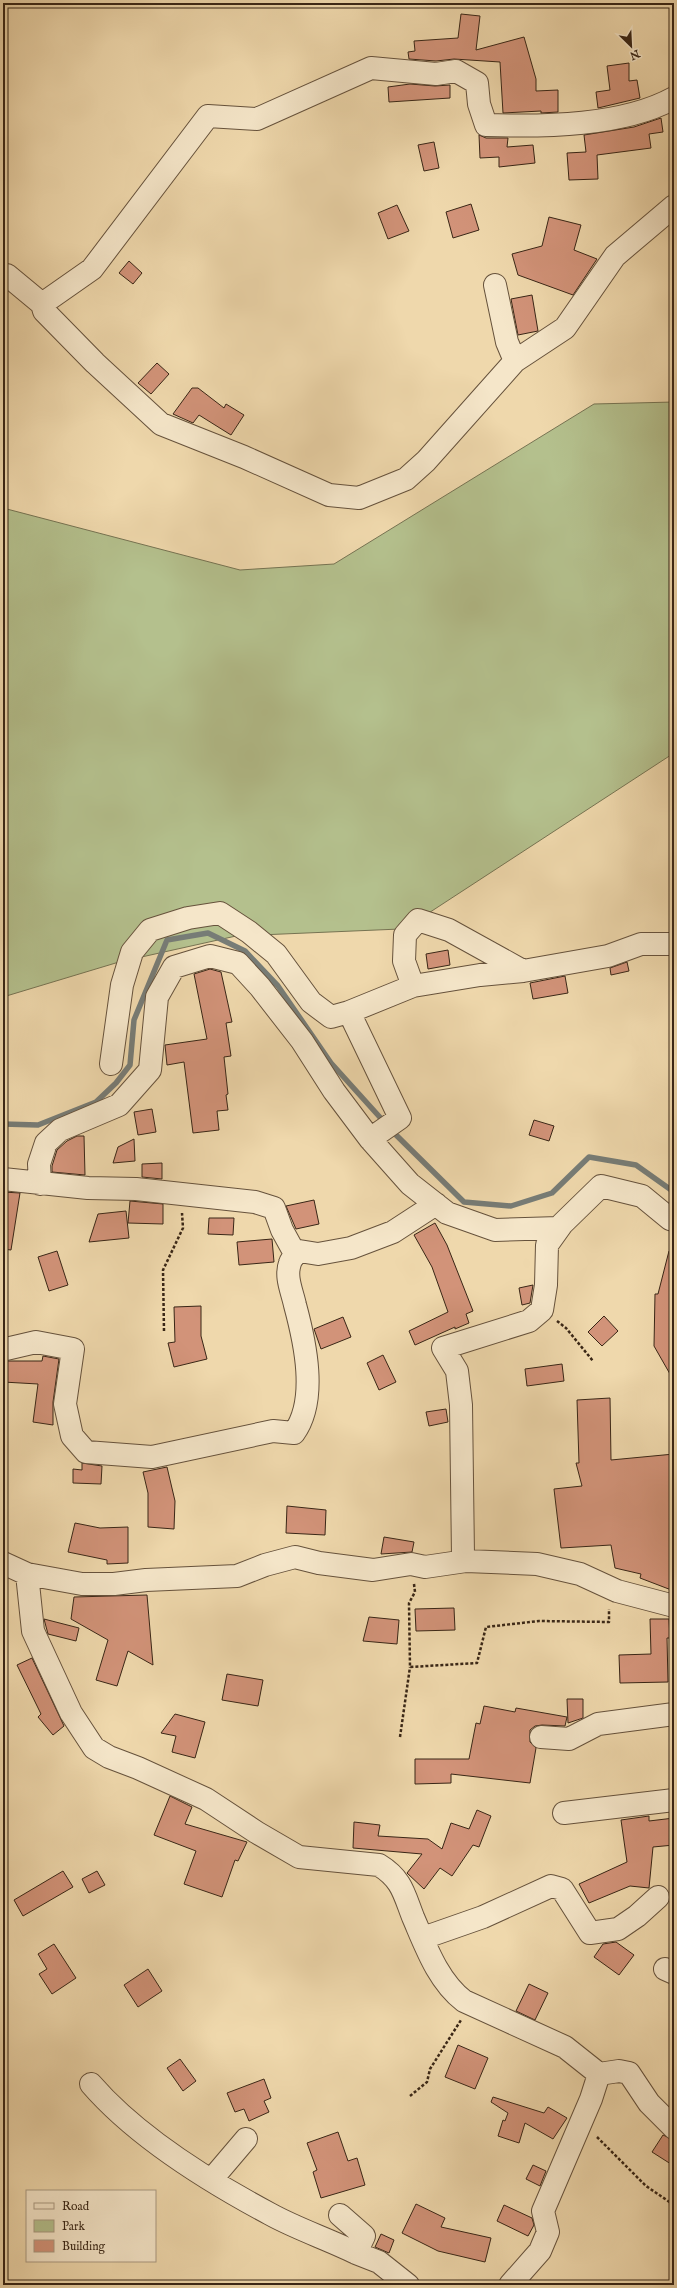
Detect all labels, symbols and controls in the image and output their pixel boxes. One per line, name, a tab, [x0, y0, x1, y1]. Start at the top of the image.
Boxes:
north arrow	[611, 26, 651, 66]
text: N	[627, 45, 643, 63]
legend	[26, 2190, 156, 2262]
text: Road	[62, 2199, 90, 2214]
text: Park	[62, 2219, 85, 2234]
text: Building	[62, 2239, 106, 2254]

